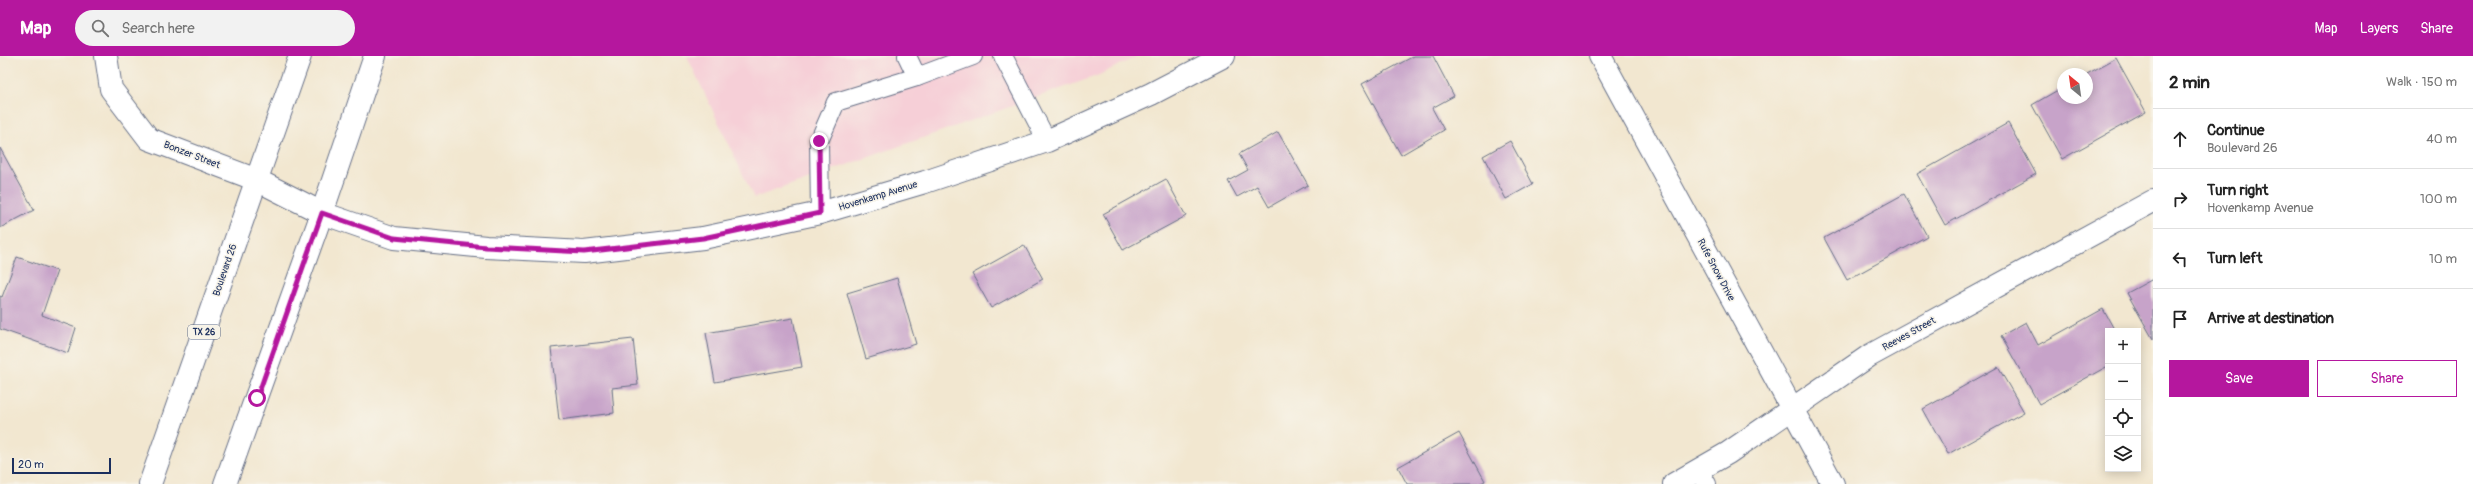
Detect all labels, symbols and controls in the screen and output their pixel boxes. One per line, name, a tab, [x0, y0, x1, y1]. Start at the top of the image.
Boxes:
search box	[75, 10, 355, 46]
text: Map	[20, 16, 51, 40]
icon: search	[89, 17, 111, 39]
text: Search here	[121, 19, 195, 38]
text: Map	[2315, 20, 2338, 37]
text: Layers	[2360, 20, 2398, 37]
text: Share	[2420, 20, 2453, 37]
north arrow	[2057, 68, 2093, 104]
text: 2 min	[2169, 72, 2210, 93]
text: Walk · 150 m	[2386, 74, 2457, 90]
text: Continue	[2207, 121, 2265, 140]
icon: ahead	[2169, 128, 2191, 150]
text: 40 m	[2426, 131, 2457, 147]
route end	[810, 132, 828, 150]
street label: Bonzer Street	[162, 139, 223, 172]
text: Boulevard 26	[2207, 140, 2278, 156]
street label: Hovenkamp Avenue	[837, 178, 919, 214]
text: Turn right	[2207, 181, 2268, 200]
icon: right	[2169, 188, 2191, 210]
text: 100 m	[2420, 191, 2457, 207]
text: Hovenkamp Avenue	[2207, 200, 2314, 216]
street label: Rufe Snow Drive	[1695, 237, 1737, 303]
street label: Boulevard 26	[210, 242, 240, 298]
icon: left	[2169, 248, 2191, 270]
text: Turn left	[2207, 249, 2263, 268]
text: 10 m	[2429, 251, 2457, 267]
icon: arrive	[2169, 308, 2191, 330]
text: Arrive at destination	[2207, 309, 2334, 328]
street label: Reeves Street	[1880, 314, 1938, 354]
road number: TX 26	[188, 325, 220, 339]
map controls	[2105, 328, 2141, 472]
button: +	[2105, 328, 2141, 364]
button: Save	[2169, 360, 2309, 397]
button: Share	[2317, 360, 2457, 397]
button: −	[2105, 364, 2141, 400]
route start	[248, 389, 266, 407]
button: locate	[2105, 400, 2141, 436]
button: layers	[2105, 436, 2141, 472]
scale bar	[12, 456, 111, 475]
text: 20 m	[18, 458, 44, 471]

